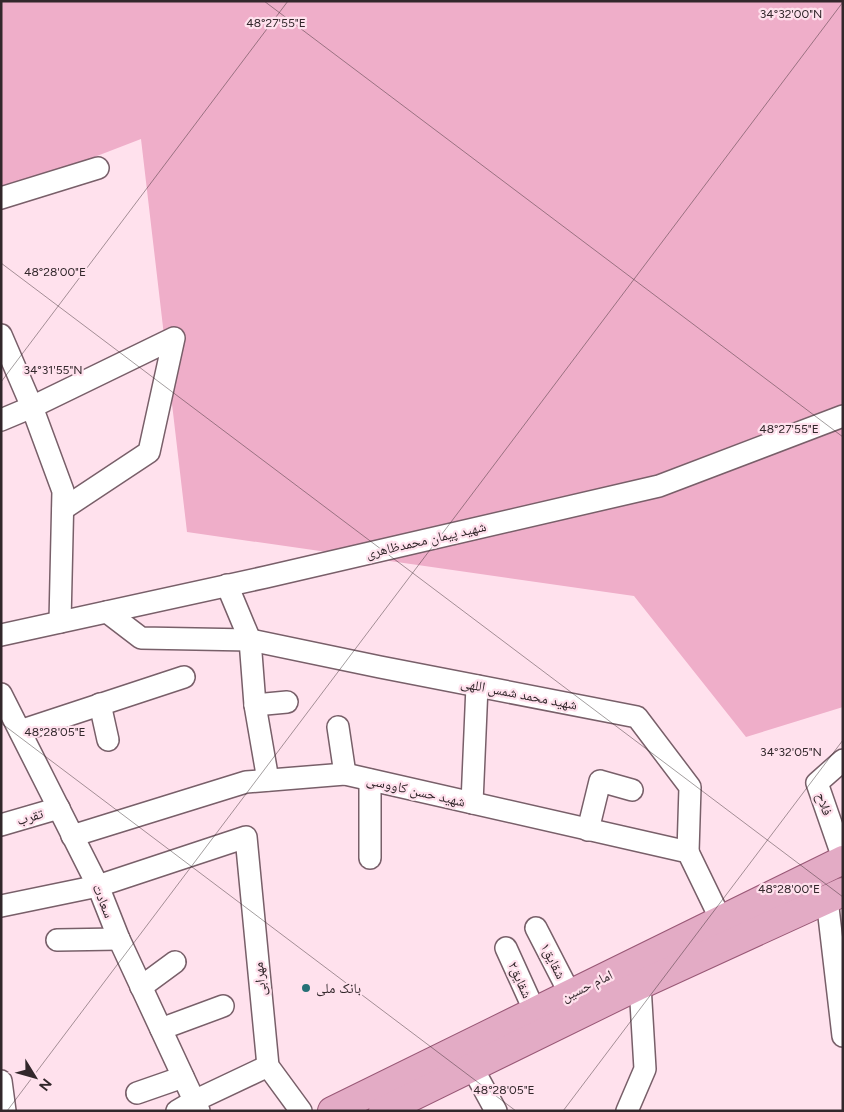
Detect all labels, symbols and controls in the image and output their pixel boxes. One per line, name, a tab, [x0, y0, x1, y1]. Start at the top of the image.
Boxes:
text: 34°32'00"N	[760, 7, 822, 21]
text: 48°27'55"E	[246, 16, 306, 30]
text: 48°28'00"E	[24, 265, 86, 279]
text: 34°31'55"N	[23, 363, 83, 377]
text: 48°27'55"E	[759, 422, 819, 436]
street label: شهید پیمان محمدظاهری	[364, 518, 488, 562]
street label: شهید محمد شمس اللهی	[459, 674, 579, 714]
text: 48°28'05"E	[24, 725, 86, 739]
text: 34°32'05"N	[760, 745, 822, 759]
street label: شهید حسن کاووسی	[365, 771, 467, 811]
street label: فلاح	[811, 790, 836, 818]
street label: تقرب	[15, 805, 45, 829]
street label: سعادت	[89, 882, 117, 920]
text: 48°28'00"E	[758, 882, 820, 896]
street label: شقایق۱	[536, 940, 569, 982]
street label: شقایق۲	[504, 959, 536, 1001]
street label: مهرابی	[250, 961, 270, 997]
street label: امام حسین	[559, 966, 616, 1007]
place label: بانک ملی	[316, 980, 361, 997]
marker: بانک ملی	[300, 982, 312, 994]
north arrow	[10, 1052, 60, 1102]
text: N	[35, 1075, 55, 1094]
text: 48°28'05"E	[473, 1083, 535, 1097]

